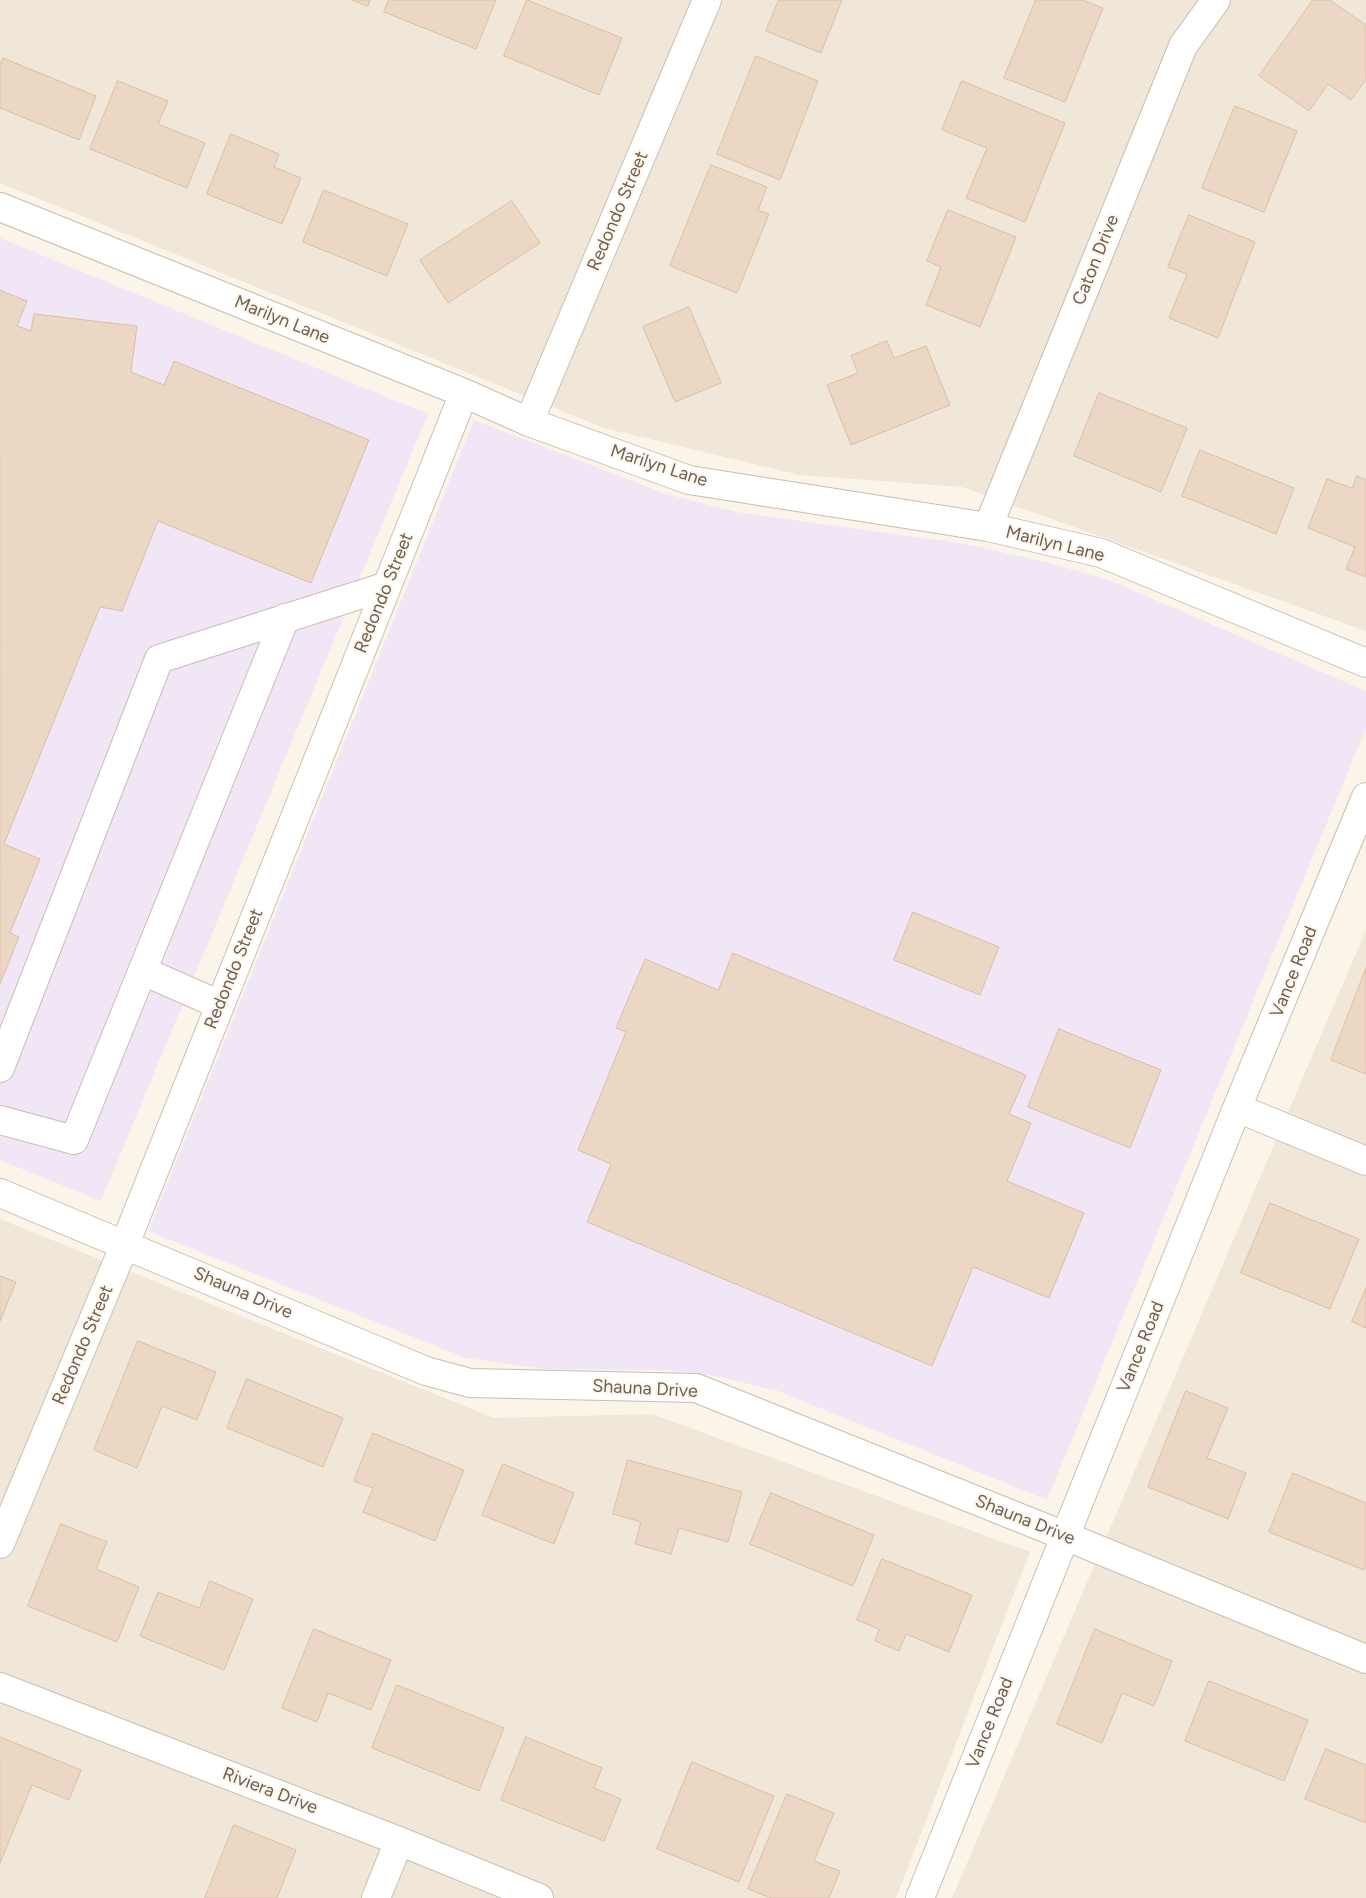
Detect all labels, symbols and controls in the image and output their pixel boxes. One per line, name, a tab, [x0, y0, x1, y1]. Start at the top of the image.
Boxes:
street label: Redondo Street	[583, 148, 653, 274]
street label: Caton Drive	[1068, 212, 1124, 308]
street label: Marilyn Lane	[231, 291, 333, 349]
street label: Marilyn Lane	[608, 440, 710, 492]
street label: Marilyn Lane	[1003, 521, 1107, 567]
street label: Redondo Street	[350, 530, 418, 656]
street label: Redondo Street	[200, 906, 268, 1032]
street label: Vance Road	[1266, 923, 1322, 1021]
street label: Shauna Drive	[190, 1262, 296, 1324]
street label: Redondo Street	[48, 1282, 118, 1408]
street label: Vance Road	[1113, 1298, 1169, 1396]
street label: Shauna Drive	[592, 1375, 698, 1403]
street label: Shauna Drive	[972, 1490, 1078, 1550]
street label: Vance Road	[962, 1674, 1018, 1772]
street label: Riviera Drive	[219, 1763, 321, 1819]

